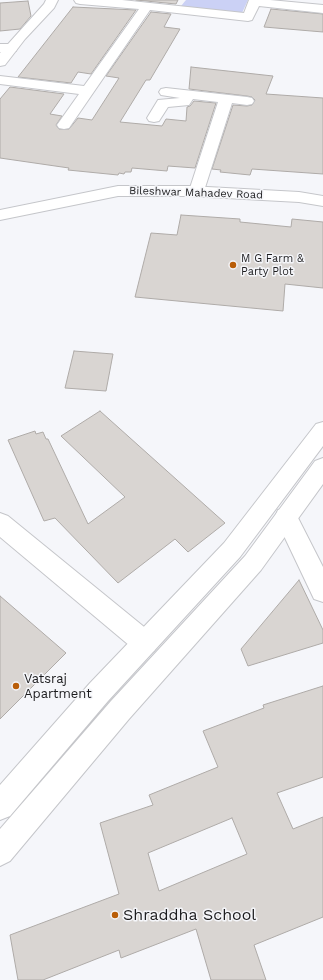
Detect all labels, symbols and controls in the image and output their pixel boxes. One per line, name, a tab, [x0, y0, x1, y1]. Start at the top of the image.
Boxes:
street label: Bileshwar Mahadev Road	[129, 184, 263, 202]
place label: M G Farm & Party Plot	[241, 252, 304, 278]
marker: M G Farm & Party Plot	[228, 260, 238, 270]
place label: Vatsraj Apartment	[24, 671, 92, 702]
marker: Vatsraj Apartment	[11, 681, 21, 691]
place label: Shraddha School	[123, 905, 256, 925]
marker: Shraddha School	[110, 910, 120, 920]

